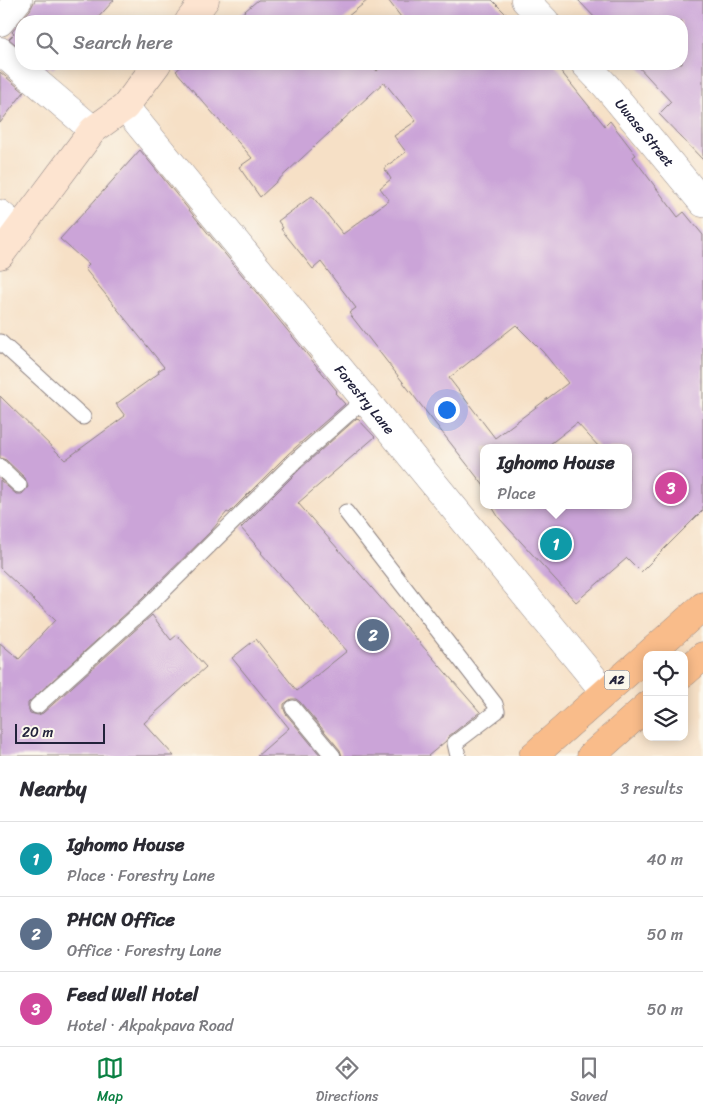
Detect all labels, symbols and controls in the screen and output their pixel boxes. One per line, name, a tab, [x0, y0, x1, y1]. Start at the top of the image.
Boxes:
search box	[15, 15, 688, 70]
text: Search here	[73, 26, 173, 59]
icon: search	[33, 29, 61, 57]
street label: Uwase Street	[608, 93, 681, 173]
street label: Forestry Lane	[328, 359, 401, 440]
your location	[434, 397, 460, 423]
popup	[480, 444, 632, 509]
text: Ighomo House	[497, 446, 615, 479]
pin: 3	[655, 469, 687, 507]
text: Place	[497, 479, 536, 508]
pin: 1	[540, 525, 572, 563]
pin: 2	[357, 616, 389, 654]
map controls	[643, 651, 688, 741]
button: locate	[643, 651, 688, 696]
road number: A2	[604, 670, 630, 690]
button: layers	[643, 696, 688, 741]
text: 20 m	[22, 720, 53, 745]
scale bar	[15, 721, 105, 744]
text: Nearby	[20, 770, 86, 808]
text: 3 results	[620, 774, 683, 803]
text: Ighomo House	[67, 828, 184, 861]
text: 1	[33, 845, 39, 874]
text: 40 m	[646, 845, 683, 874]
text: Place · Forestry Lane	[67, 861, 215, 890]
text: PHCN Office	[67, 903, 175, 936]
text: 2	[31, 920, 41, 949]
text: 50 m	[647, 920, 683, 949]
text: Office · Forestry Lane	[67, 936, 222, 965]
text: Feed Well Hotel	[67, 978, 198, 1011]
text: 3	[32, 995, 40, 1024]
text: 50 m	[647, 995, 683, 1024]
text: Hotel · Akpakpava Road	[67, 1011, 233, 1040]
tab: Map	[96, 1054, 124, 1109]
tab: Directions	[316, 1054, 378, 1109]
tab: Saved	[570, 1054, 607, 1109]

